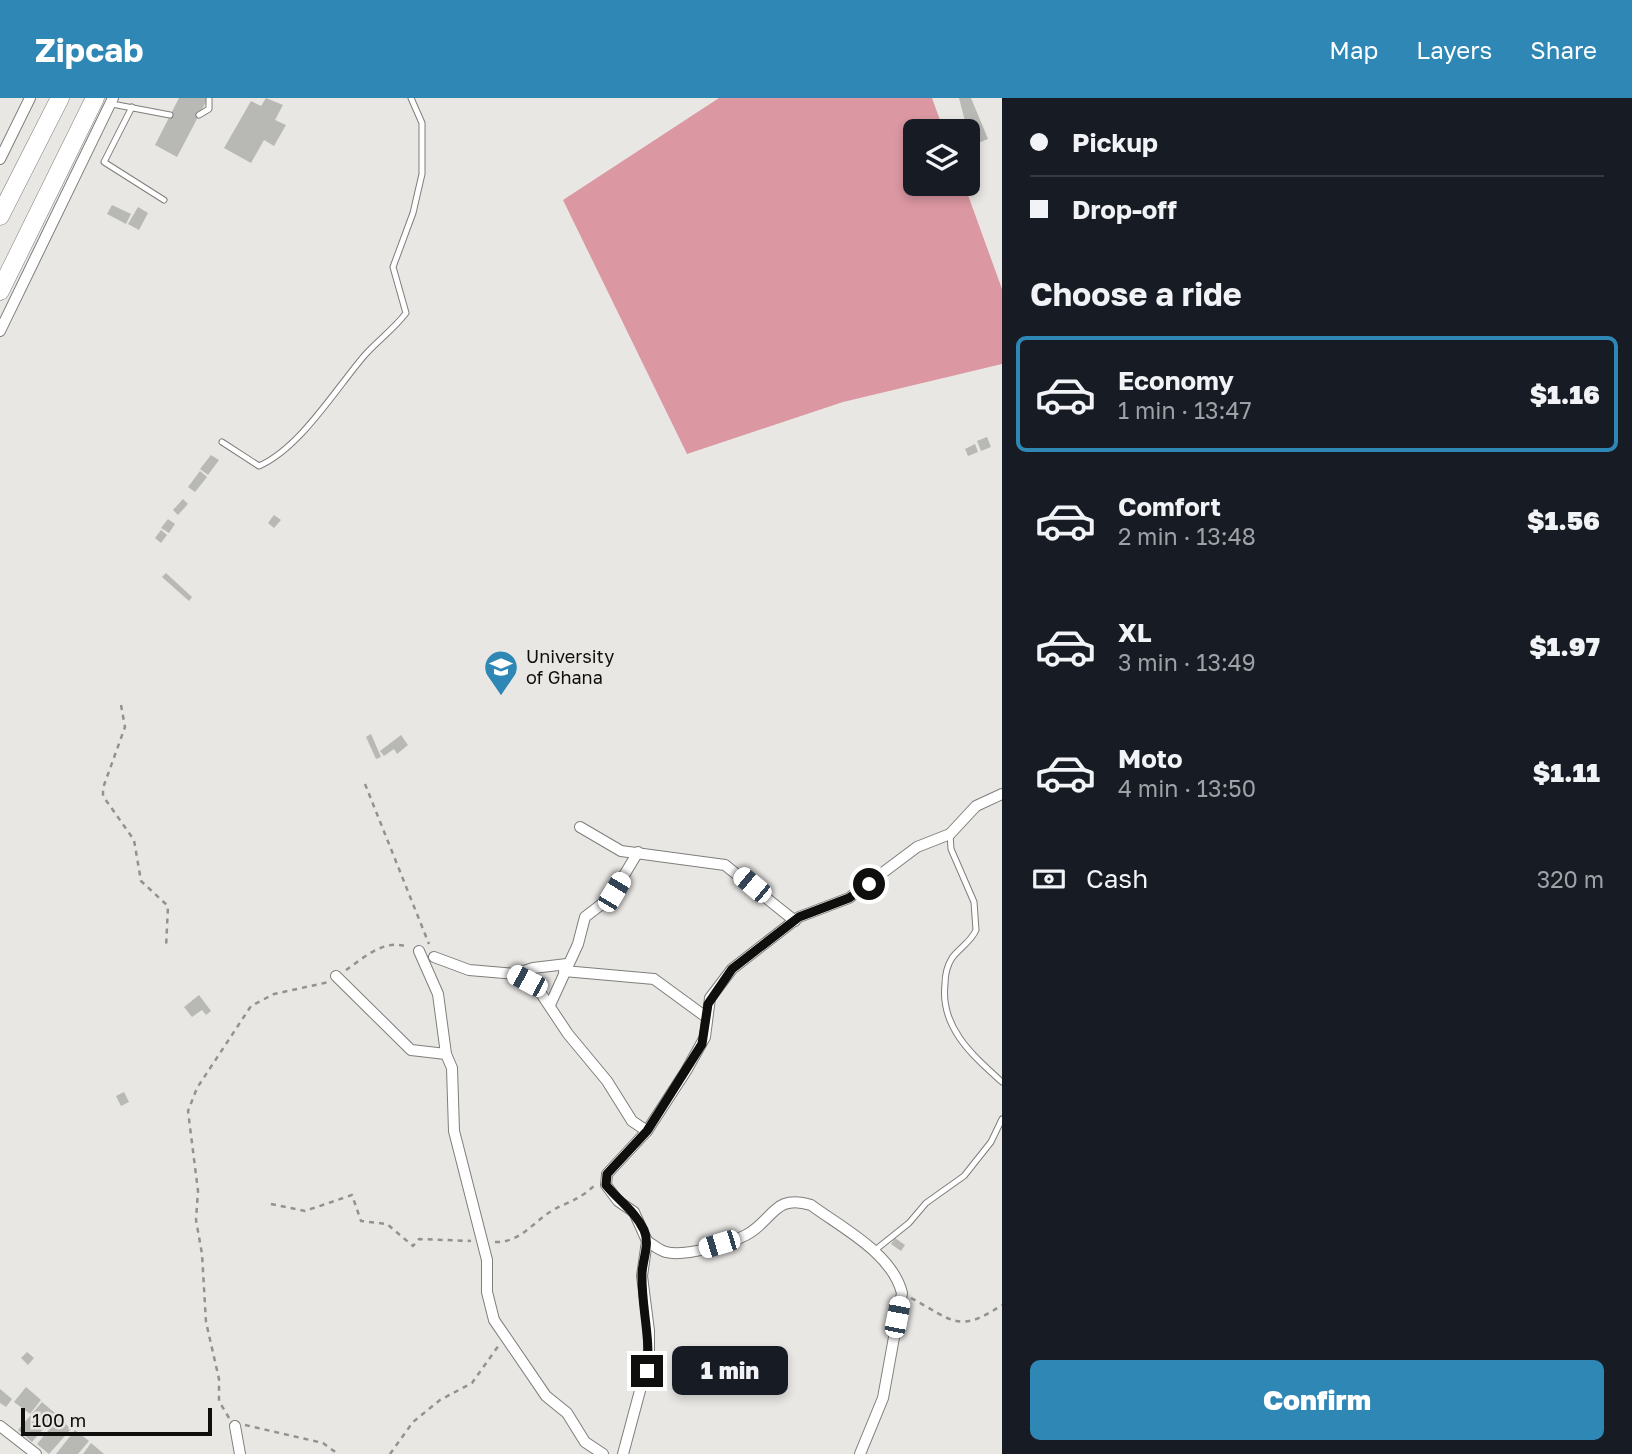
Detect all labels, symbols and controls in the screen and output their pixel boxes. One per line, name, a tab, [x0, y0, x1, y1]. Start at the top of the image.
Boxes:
text: Zipcab	[35, 30, 144, 69]
text: Map	[1329, 35, 1378, 64]
text: Layers	[1416, 35, 1492, 64]
text: Share	[1530, 35, 1597, 64]
map controls	[903, 119, 980, 196]
button: layers	[903, 119, 980, 196]
text: Pickup	[1072, 127, 1158, 158]
text: Drop-off	[1072, 194, 1177, 225]
text: Choose a ride	[1030, 275, 1242, 313]
icon: car	[1034, 363, 1097, 426]
text: Economy	[1118, 365, 1234, 396]
text: $1.16	[1530, 379, 1600, 410]
text: 1 min · 13:47	[1118, 396, 1252, 424]
icon: car	[1034, 489, 1097, 552]
text: Comfort	[1118, 491, 1221, 522]
text: $1.56	[1527, 505, 1600, 536]
text: 2 min · 13:48	[1118, 522, 1256, 550]
icon: car	[1034, 615, 1097, 678]
text: XL	[1118, 617, 1152, 648]
text: $1.97	[1529, 631, 1600, 662]
place label: University of Ghana	[526, 645, 614, 688]
school or university icon: University of Ghana	[482, 648, 520, 697]
text: 3 min · 13:49	[1118, 648, 1256, 676]
icon: car	[1034, 741, 1097, 804]
text: Moto	[1118, 743, 1183, 774]
text: $1.11	[1533, 757, 1600, 788]
text: 4 min · 13:50	[1118, 774, 1256, 802]
icon: cash	[1030, 860, 1068, 898]
car	[730, 863, 775, 907]
text: Cash	[1086, 863, 1148, 894]
text: 320 m	[1537, 865, 1604, 893]
route start	[853, 868, 885, 900]
car	[595, 869, 634, 915]
car	[504, 962, 551, 1000]
car	[696, 1228, 743, 1260]
car	[883, 1294, 912, 1340]
callout: 1 min	[672, 1346, 787, 1396]
route end	[631, 1355, 663, 1387]
text: 1 min	[701, 1356, 759, 1384]
button: Confirm	[1030, 1360, 1604, 1440]
scale bar	[21, 1405, 212, 1437]
text: 100 m	[32, 1408, 86, 1431]

